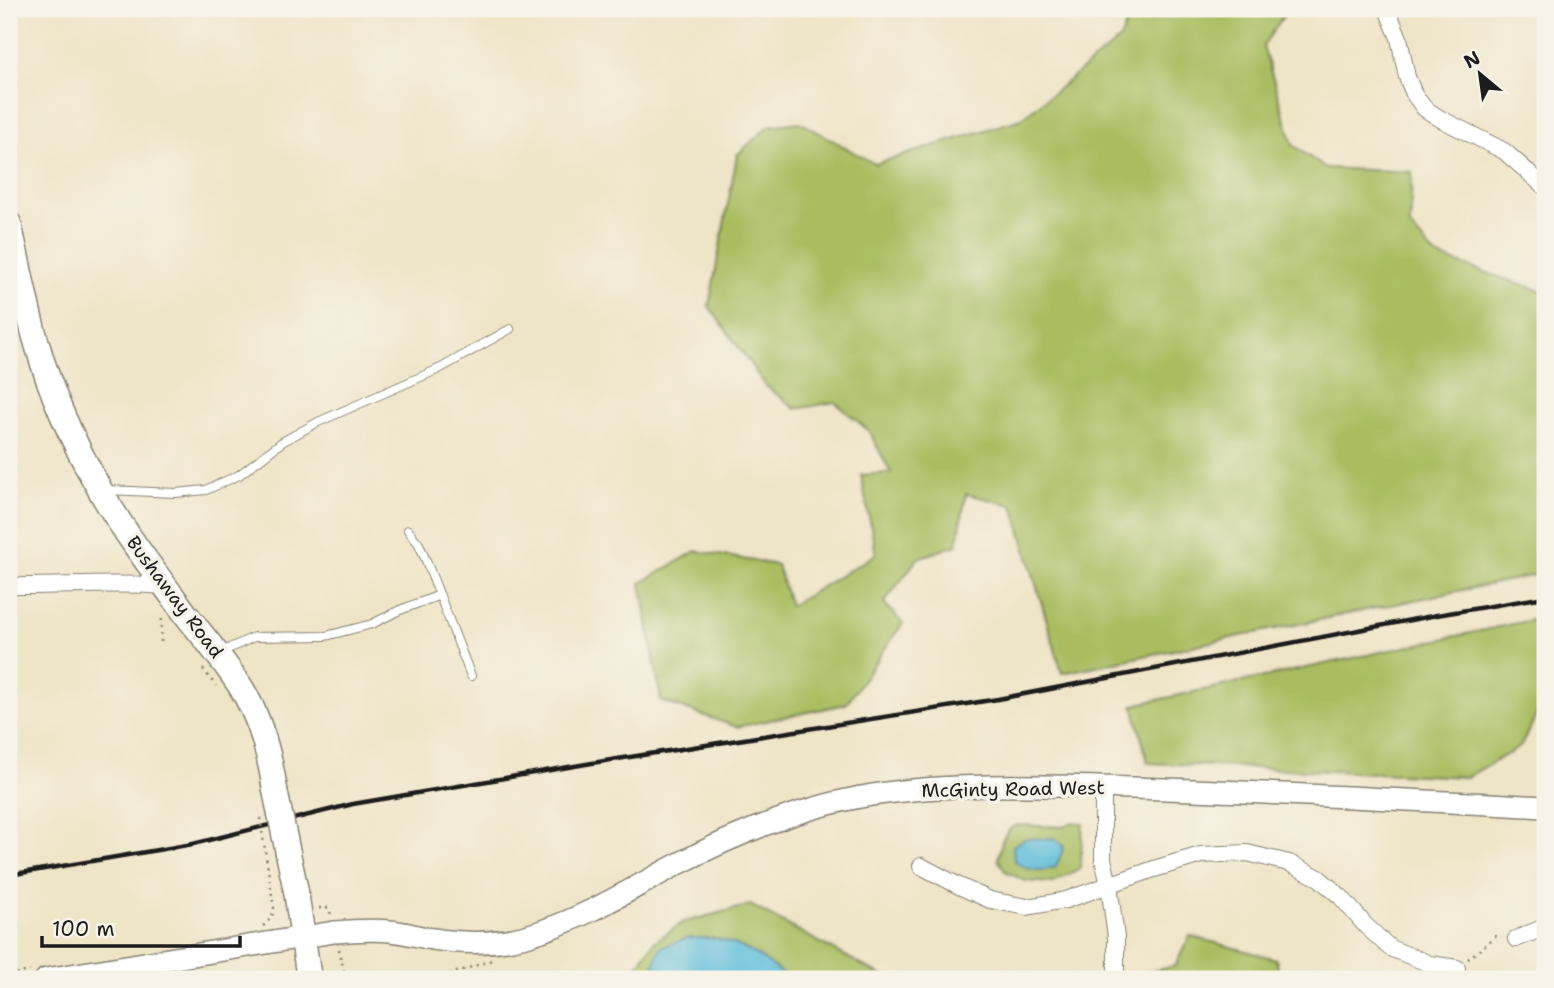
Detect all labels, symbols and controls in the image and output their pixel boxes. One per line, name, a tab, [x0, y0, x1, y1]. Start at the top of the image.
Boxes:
north arrow	[1446, 38, 1516, 108]
text: N	[1459, 45, 1485, 74]
street label: Bushaway Road	[121, 531, 229, 663]
street label: McGinty Road West	[921, 775, 1105, 803]
scale bar	[42, 904, 240, 948]
text: 100 m	[52, 915, 115, 943]

